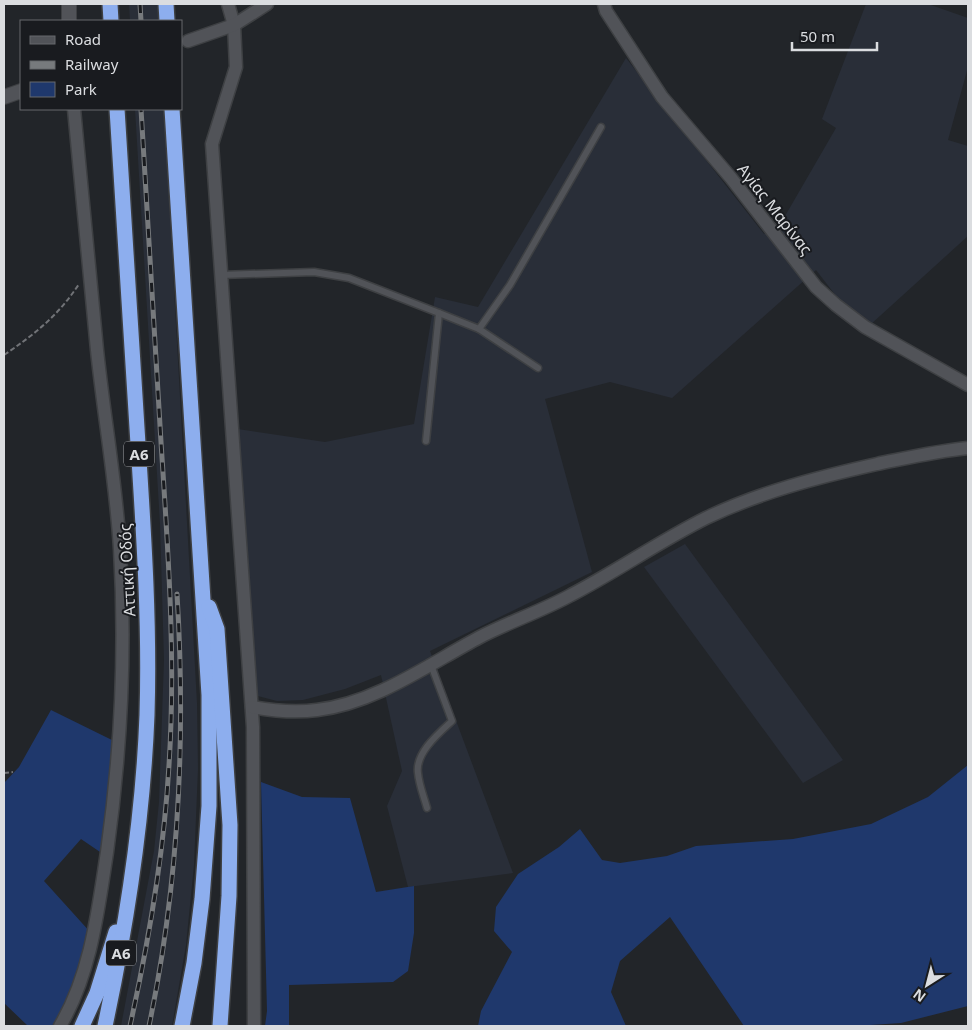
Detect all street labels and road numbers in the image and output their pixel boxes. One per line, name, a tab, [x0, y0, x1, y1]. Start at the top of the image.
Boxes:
street label: Αγίας Μαρίνας	[732, 159, 818, 259]
road number: Α6	[124, 442, 154, 466]
street label: Αττική Οδός	[114, 523, 140, 617]
road number: Α6	[106, 940, 136, 966]

